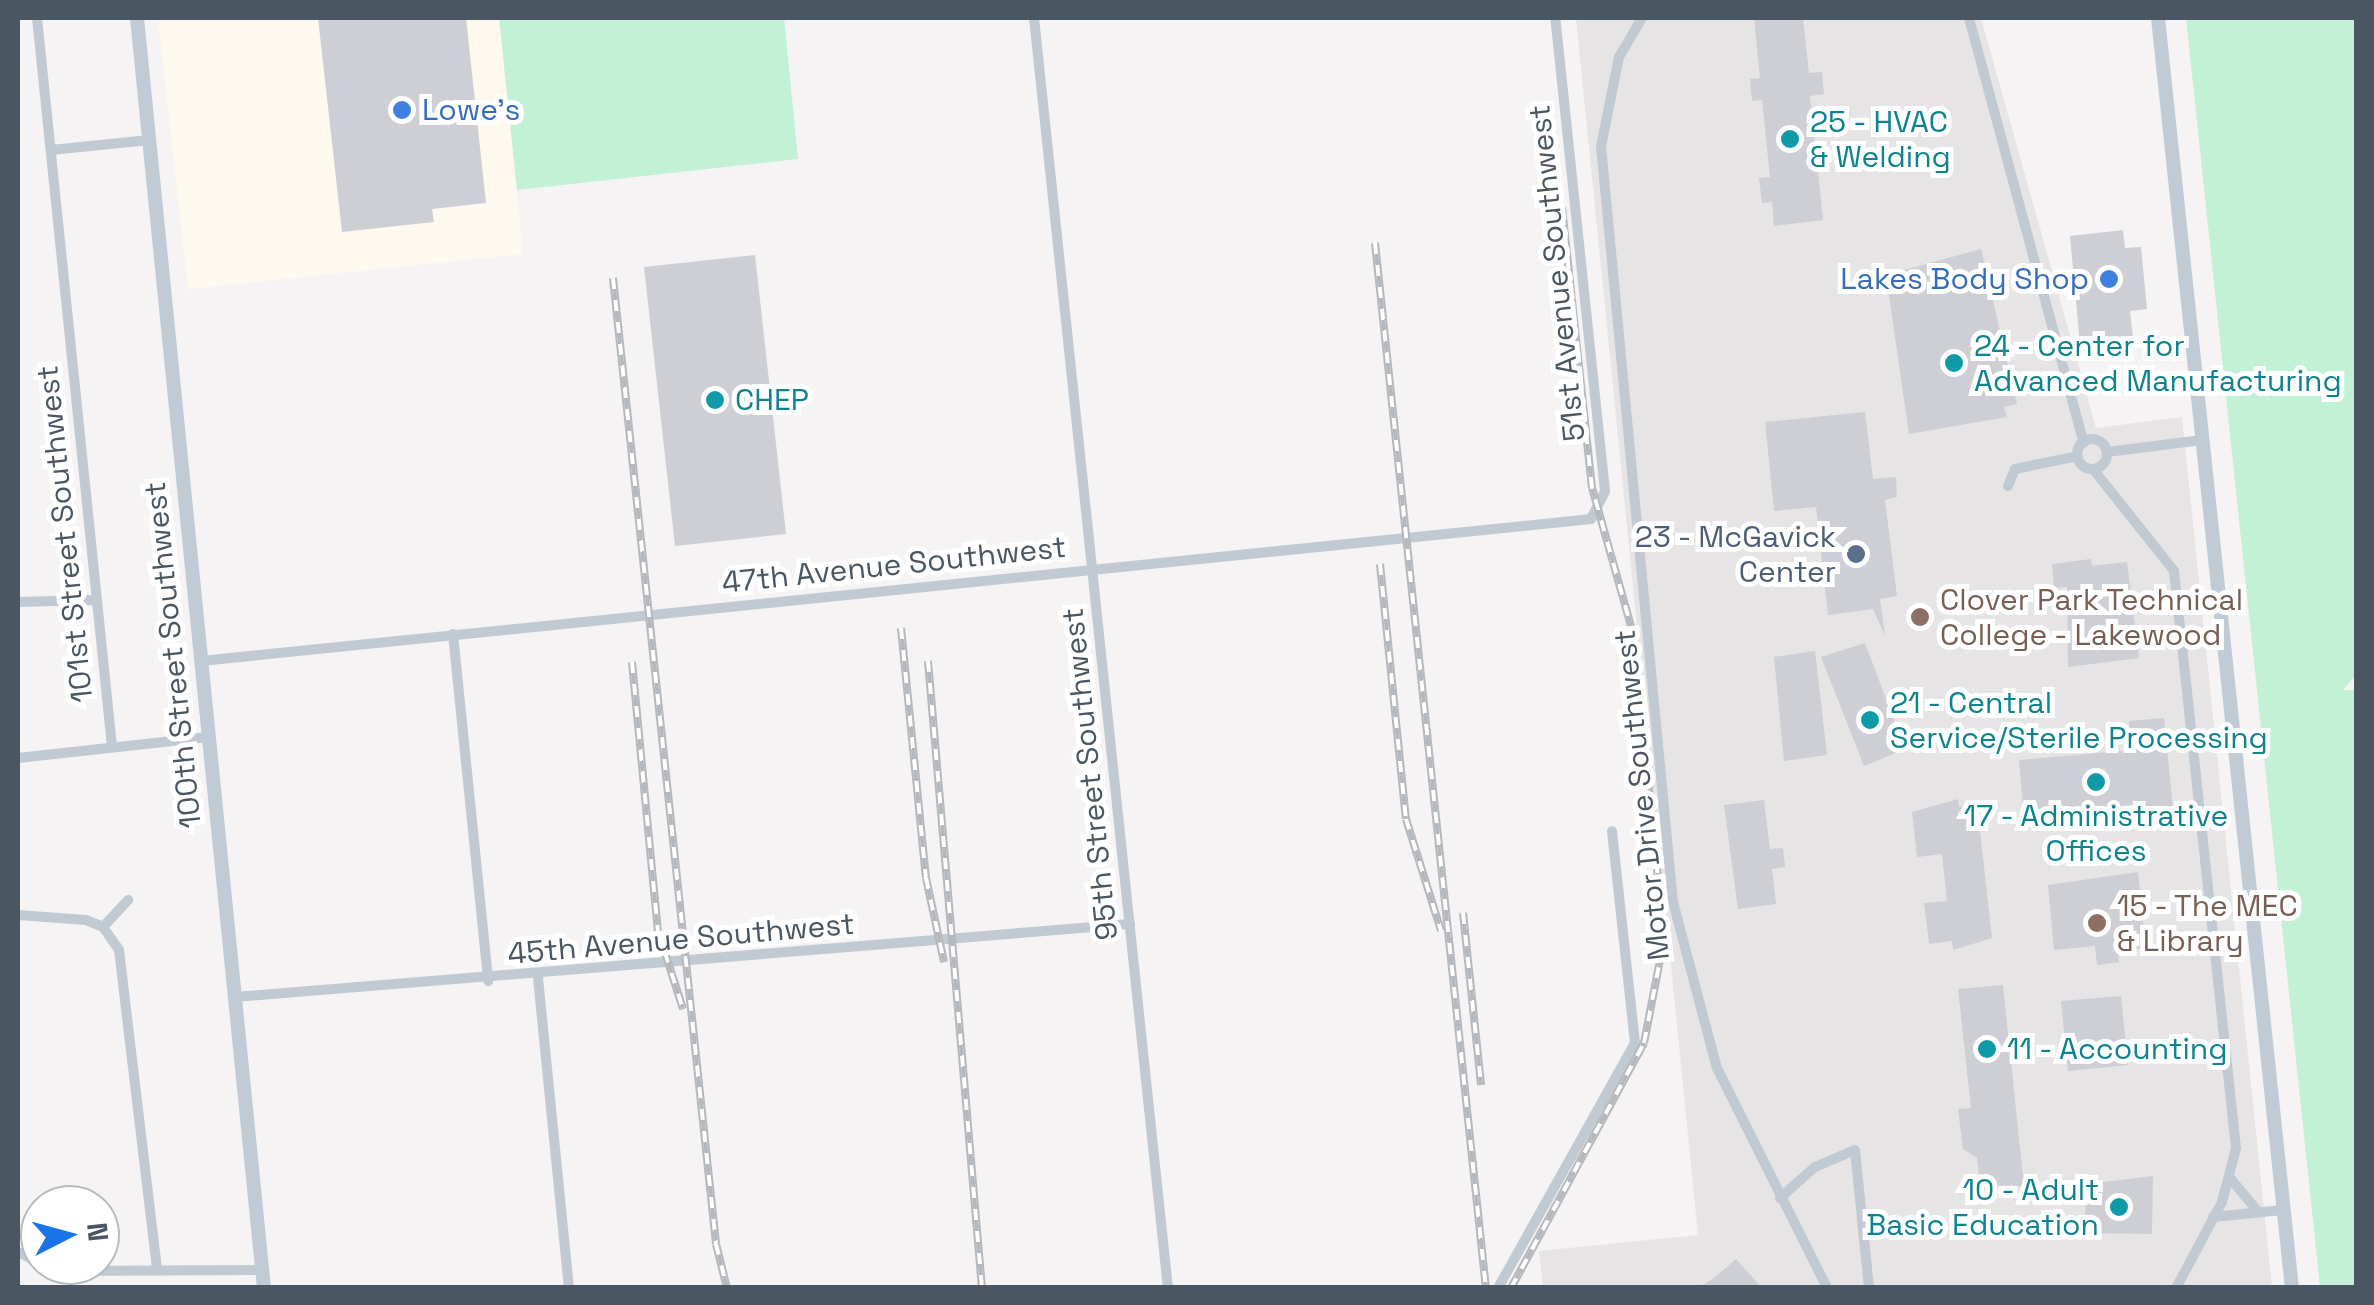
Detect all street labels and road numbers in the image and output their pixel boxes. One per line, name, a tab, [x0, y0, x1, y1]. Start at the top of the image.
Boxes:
street label: 51st Avenue Southwest	[1521, 103, 1593, 443]
street label: 101st Street Southwest	[29, 364, 101, 704]
street label: 100th Street Southwest	[137, 480, 209, 830]
street label: 47th Avenue Southwest	[720, 529, 1068, 601]
street label: 95th Street Southwest	[1055, 606, 1125, 942]
street label: Motor Drive Southwest	[1607, 628, 1677, 962]
street label: 45th Avenue Southwest	[506, 906, 856, 972]

